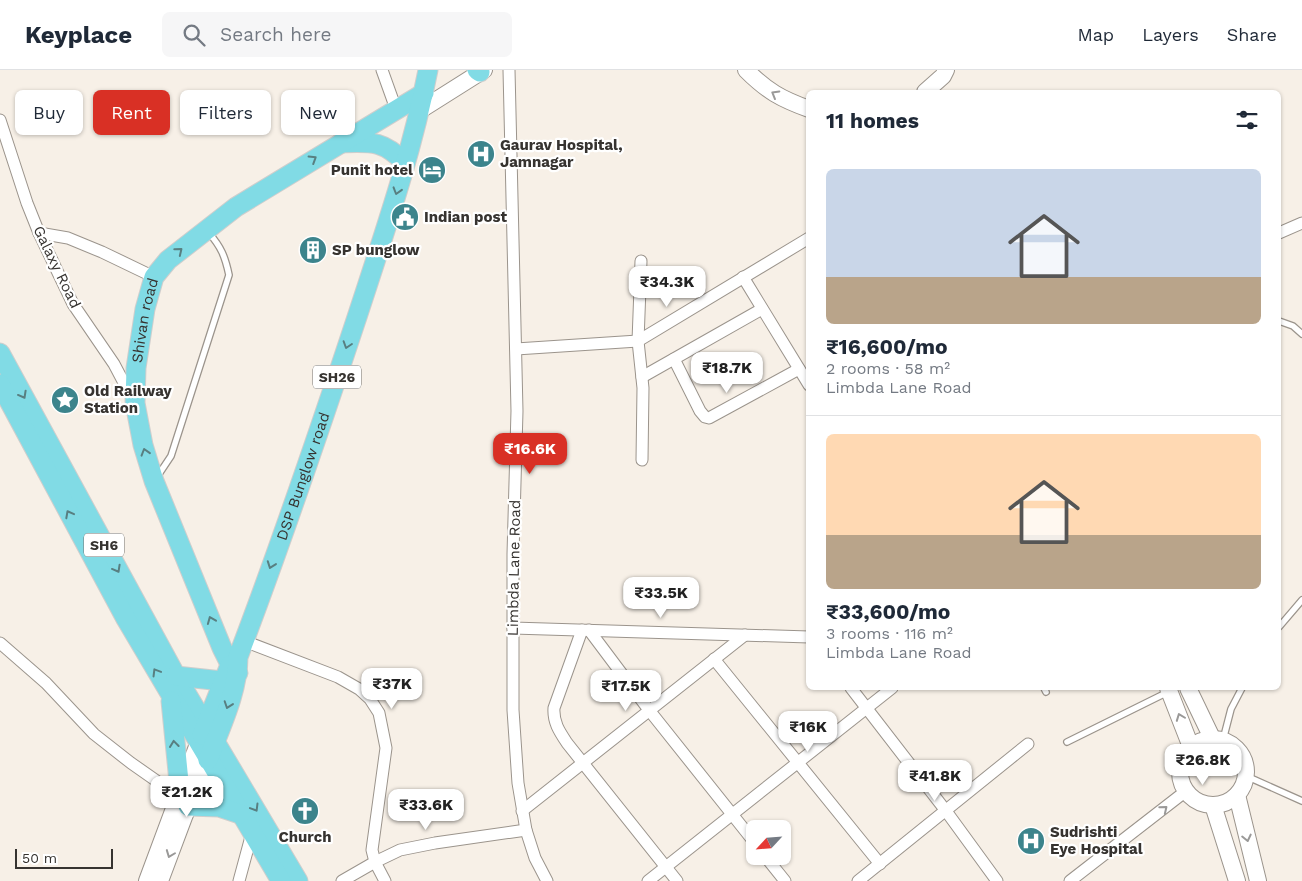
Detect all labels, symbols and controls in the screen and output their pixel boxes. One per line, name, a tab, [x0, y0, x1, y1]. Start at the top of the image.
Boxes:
search box	[162, 12, 512, 57]
text: Keyplace	[25, 21, 132, 49]
icon: search	[180, 21, 208, 49]
text: Search here	[220, 23, 331, 46]
text: Map	[1077, 24, 1114, 45]
text: Layers	[1142, 24, 1199, 45]
text: Share	[1227, 24, 1277, 45]
chip: Buy	[15, 90, 83, 135]
chip: Rent	[93, 90, 170, 135]
chip: Filters	[180, 90, 271, 135]
chip: New	[281, 90, 355, 135]
one-way arrow	[771, 90, 780, 100]
icon: filters	[1233, 106, 1261, 134]
text: 11 homes	[826, 108, 919, 133]
place label: Gaurav Hospital, Jamnagar	[500, 136, 623, 171]
hospital icon: Gaurav Hospital, Jamnagar	[466, 139, 496, 169]
hotel icon: Punit hotel	[417, 155, 447, 185]
one-way arrow	[308, 156, 317, 166]
place label: Punit hotel	[331, 161, 413, 179]
one-way arrow	[392, 186, 402, 194]
icon: home	[999, 201, 1089, 291]
public building icon: Indian post	[390, 202, 420, 232]
place label: Indian post	[424, 208, 507, 226]
street label: Galaxy Road	[29, 223, 85, 311]
building icon: SP bunglow	[298, 235, 328, 265]
place label: SP bunglow	[332, 241, 420, 259]
one-way arrow	[174, 247, 183, 256]
pin: ₹34.3K	[626, 266, 708, 308]
text: ₹34.3K	[640, 272, 694, 291]
street label: Shivan road	[128, 276, 162, 364]
text: ₹16,600/mo	[826, 334, 948, 359]
one-way arrow	[343, 341, 353, 349]
pin: ₹18.7K	[686, 352, 768, 394]
text: ₹18.7K	[702, 358, 752, 377]
text: 2 rooms · 58 m²	[826, 359, 950, 378]
road number: SH26	[313, 366, 361, 388]
text: Limbda Lane Road	[826, 378, 972, 397]
place label: Old Railway Station	[84, 382, 172, 417]
place icon: Old Railway Station	[50, 385, 80, 415]
one-way arrow	[17, 390, 27, 399]
street label: DSP Bunglow road	[273, 410, 334, 543]
pin: ₹16.6K	[489, 432, 571, 475]
text: ₹16.6K	[504, 439, 556, 458]
one-way arrow	[141, 449, 151, 457]
icon: home	[999, 467, 1089, 557]
street label: Limbda Lane Road	[504, 500, 524, 636]
one-way arrow	[65, 510, 75, 519]
road number: SH6	[84, 534, 124, 556]
one-way arrow	[267, 560, 277, 569]
one-way arrow	[111, 564, 121, 573]
pin: ₹33.5K	[620, 576, 702, 619]
text: ₹33.5K	[634, 583, 688, 602]
text: ₹33,600/mo	[826, 599, 950, 624]
one-way arrow	[206, 616, 217, 625]
text: 3 rooms · 116 m²	[826, 624, 953, 643]
text: Limbda Lane Road	[826, 643, 972, 662]
one-way arrow	[152, 668, 162, 677]
pin: ₹37K	[362, 668, 422, 710]
pin: ₹17.5K	[585, 670, 667, 712]
text: ₹37K	[372, 674, 412, 693]
text: ₹17.5K	[601, 676, 651, 695]
one-way arrow	[224, 700, 234, 708]
pin: ₹16K	[778, 710, 838, 753]
one-way arrow	[1176, 713, 1186, 722]
text: ₹16K	[789, 717, 827, 736]
one-way arrow	[169, 740, 180, 748]
pin: ₹26.8K	[1162, 744, 1244, 786]
text: ₹26.8K	[1176, 750, 1230, 769]
pin: ₹41.8K	[894, 760, 976, 802]
text: ₹41.8K	[909, 766, 961, 785]
pin: ₹21.2K	[146, 776, 228, 818]
text: ₹21.2K	[161, 782, 213, 801]
pin: ₹33.6K	[385, 788, 467, 831]
text: ₹33.6K	[399, 795, 453, 814]
church icon: Church	[290, 796, 320, 826]
one-way arrow	[248, 802, 258, 811]
one-way arrow	[1158, 806, 1167, 814]
north arrow	[746, 820, 791, 865]
map controls	[746, 820, 791, 865]
place label: Sudrishti Eye Hospital	[1050, 823, 1143, 858]
hospital icon: Sudrishti Eye Hospital	[1016, 826, 1046, 856]
place label: Church	[279, 828, 331, 846]
one-way arrow	[1241, 834, 1252, 843]
scale bar	[15, 846, 112, 869]
one-way arrow	[166, 849, 176, 858]
text: 50 m	[22, 850, 57, 866]

